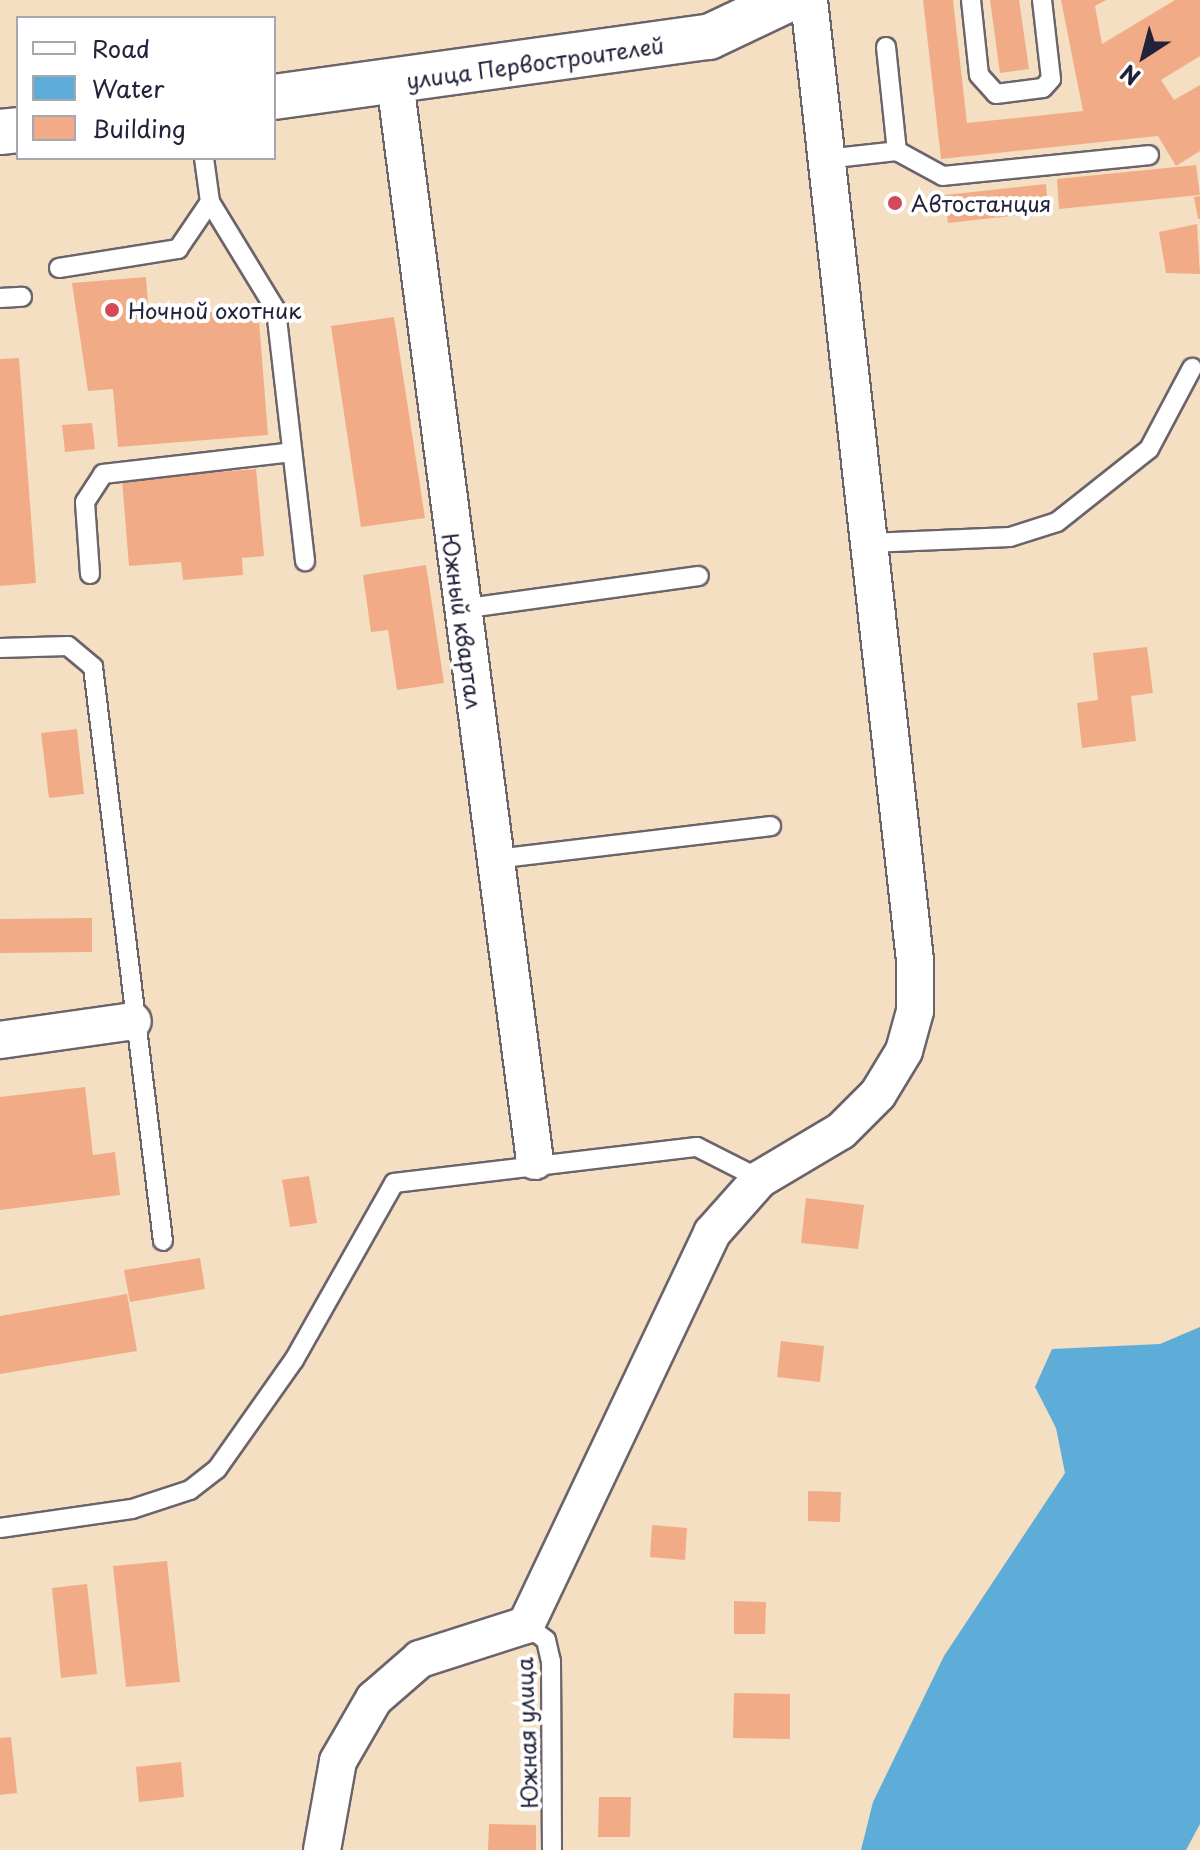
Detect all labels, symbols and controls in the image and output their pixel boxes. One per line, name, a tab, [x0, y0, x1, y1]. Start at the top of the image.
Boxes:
legend	[16, 16, 276, 160]
north arrow	[1104, 16, 1184, 96]
text: Road	[92, 30, 150, 66]
street label: улица Первостроителей	[404, 31, 666, 93]
text: N	[1113, 57, 1146, 94]
text: Water	[92, 70, 164, 106]
text: Building	[92, 110, 186, 146]
place label: Автостанция	[911, 190, 1051, 216]
marker: Автостанция	[886, 194, 904, 212]
place label: Ночной охотник	[128, 297, 302, 323]
marker: Ночной охотник	[103, 301, 121, 319]
street label: Южный квартал	[438, 531, 488, 711]
street label: Южная улица	[510, 1656, 542, 1810]

